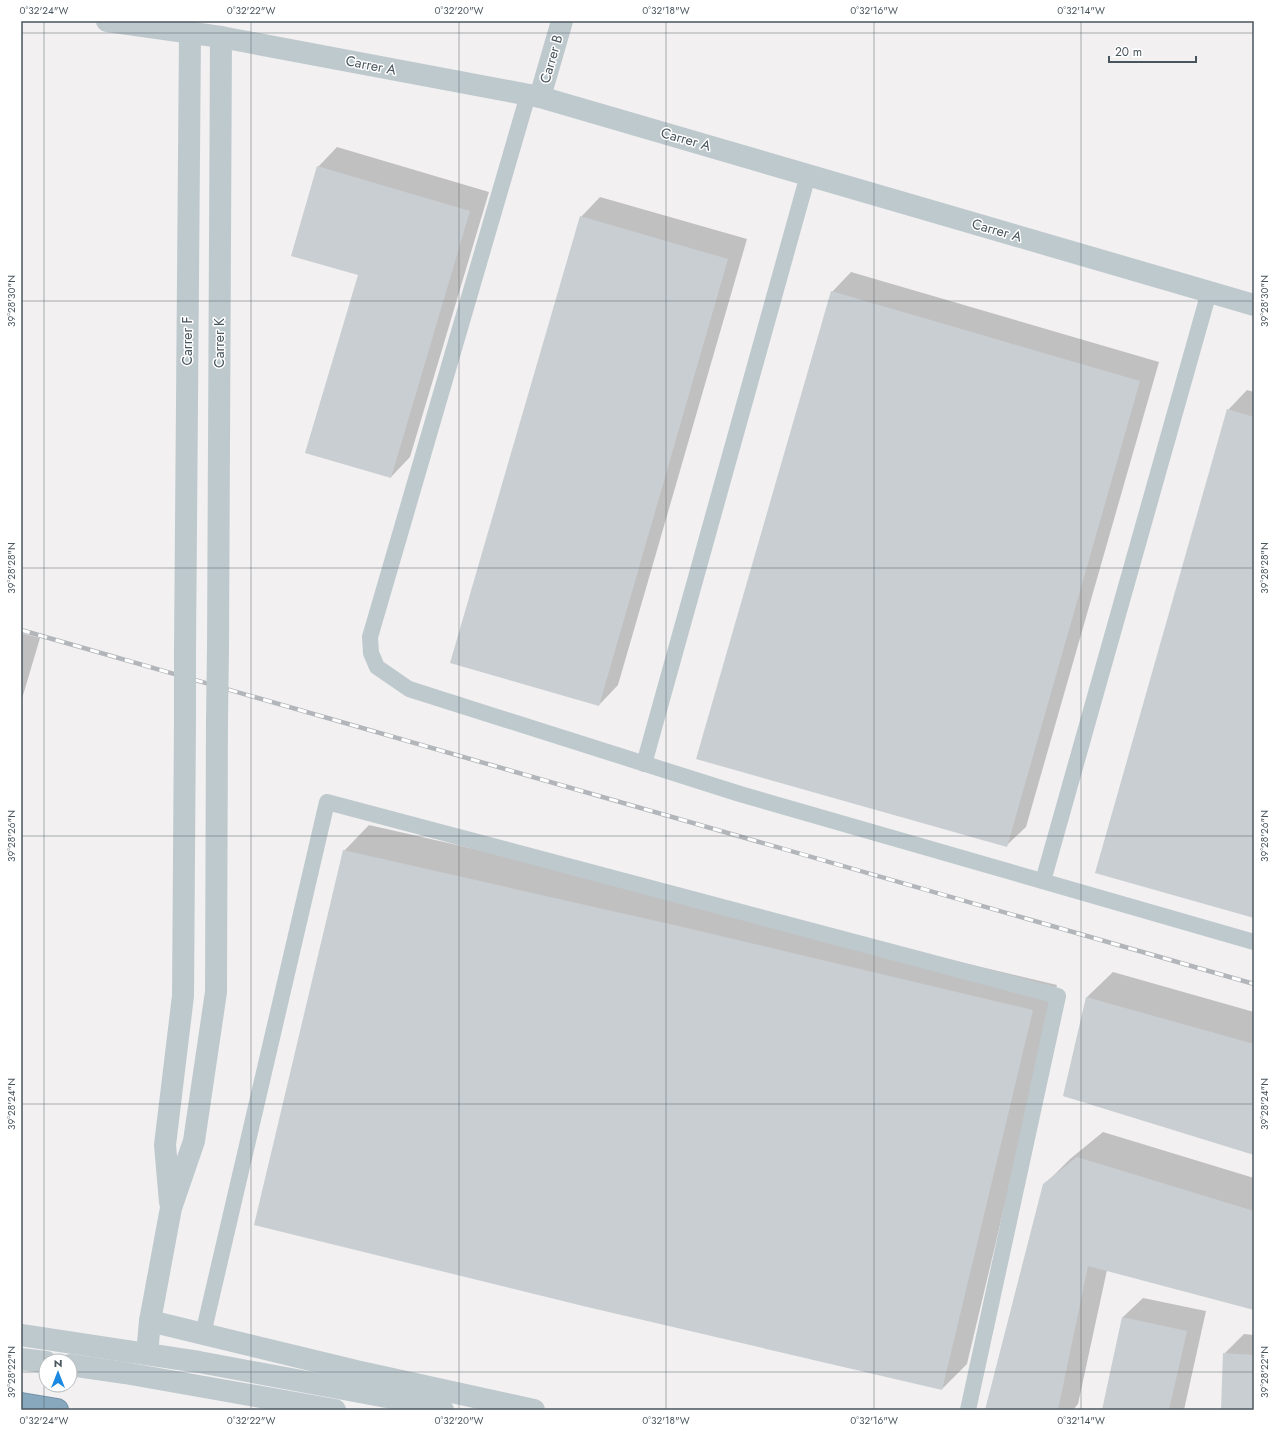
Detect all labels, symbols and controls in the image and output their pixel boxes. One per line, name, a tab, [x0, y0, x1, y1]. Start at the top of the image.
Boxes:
text: 0°32'24"W	[20, 3, 69, 18]
text: 0°32'22"W	[227, 3, 275, 18]
text: 0°32'20"W	[434, 3, 484, 18]
text: 0°32'18"W	[642, 3, 690, 18]
text: 0°32'16"W	[850, 3, 898, 18]
text: 0°32'14"W	[1057, 3, 1105, 18]
street label: Carrer B	[535, 32, 568, 86]
scale bar	[1109, 38, 1196, 64]
text: 20 m	[1115, 43, 1142, 61]
street label: Carrer A	[344, 50, 399, 80]
street label: Carrer A	[659, 122, 714, 156]
street label: Carrer A	[970, 213, 1025, 247]
text: 39°28'30"N	[4, 275, 19, 327]
text: 39°28'30"N	[1257, 275, 1272, 327]
street label: Carrer F	[177, 317, 197, 365]
street label: Carrer K	[209, 318, 229, 368]
text: 39°28'28"N	[4, 542, 19, 594]
text: 39°28'28"N	[1257, 542, 1272, 594]
text: 39°28'26"N	[4, 810, 19, 862]
text: 39°28'26"N	[1257, 810, 1272, 862]
text: 39°28'24"N	[4, 1078, 19, 1130]
text: 39°28'24"N	[1257, 1078, 1272, 1130]
text: 39°28'22"N	[4, 1346, 19, 1398]
text: 39°28'22"N	[1257, 1346, 1272, 1398]
north arrow	[38, 1353, 78, 1393]
text: N	[54, 1355, 62, 1371]
text: 0°32'24"W	[20, 1413, 69, 1428]
text: 0°32'22"W	[227, 1413, 275, 1428]
text: 0°32'20"W	[434, 1413, 484, 1428]
text: 0°32'18"W	[642, 1413, 690, 1428]
text: 0°32'16"W	[850, 1413, 898, 1428]
text: 0°32'14"W	[1057, 1413, 1105, 1428]

